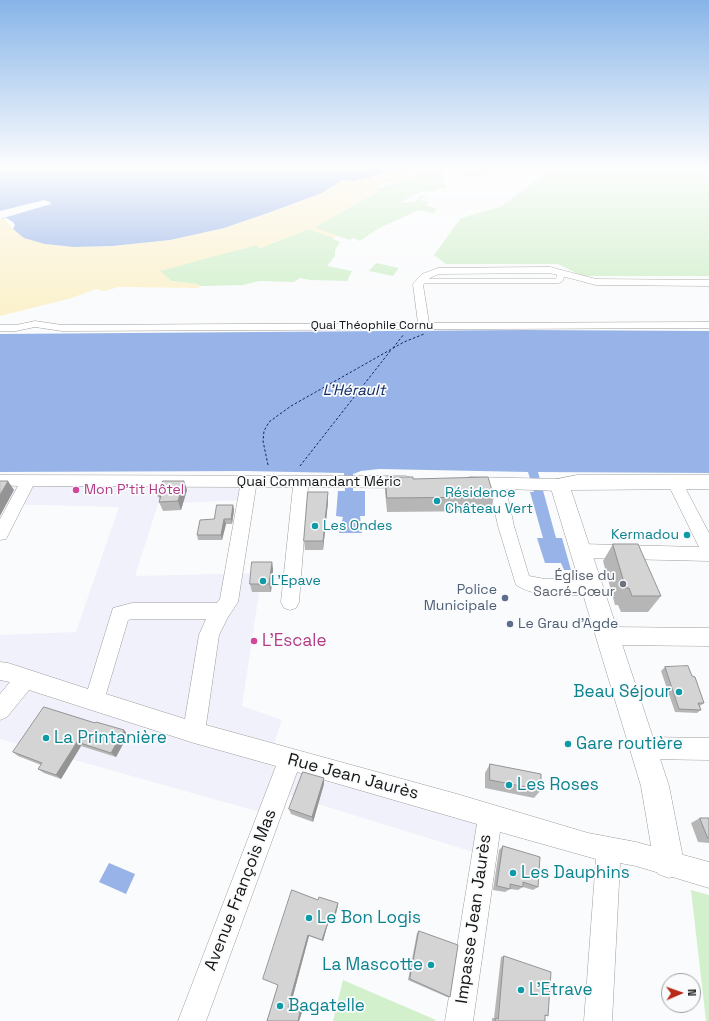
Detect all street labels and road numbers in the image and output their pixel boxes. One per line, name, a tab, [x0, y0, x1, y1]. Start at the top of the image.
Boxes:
street label: Quai Théophile Cornu	[311, 319, 433, 333]
street label: Quai Commandant Méric	[237, 474, 401, 490]
street label: Rue Jean Jaurès	[285, 750, 421, 804]
street label: Avenue François Mas	[201, 806, 281, 974]
street label: Impasse Jean Jaurès	[452, 833, 496, 1005]

